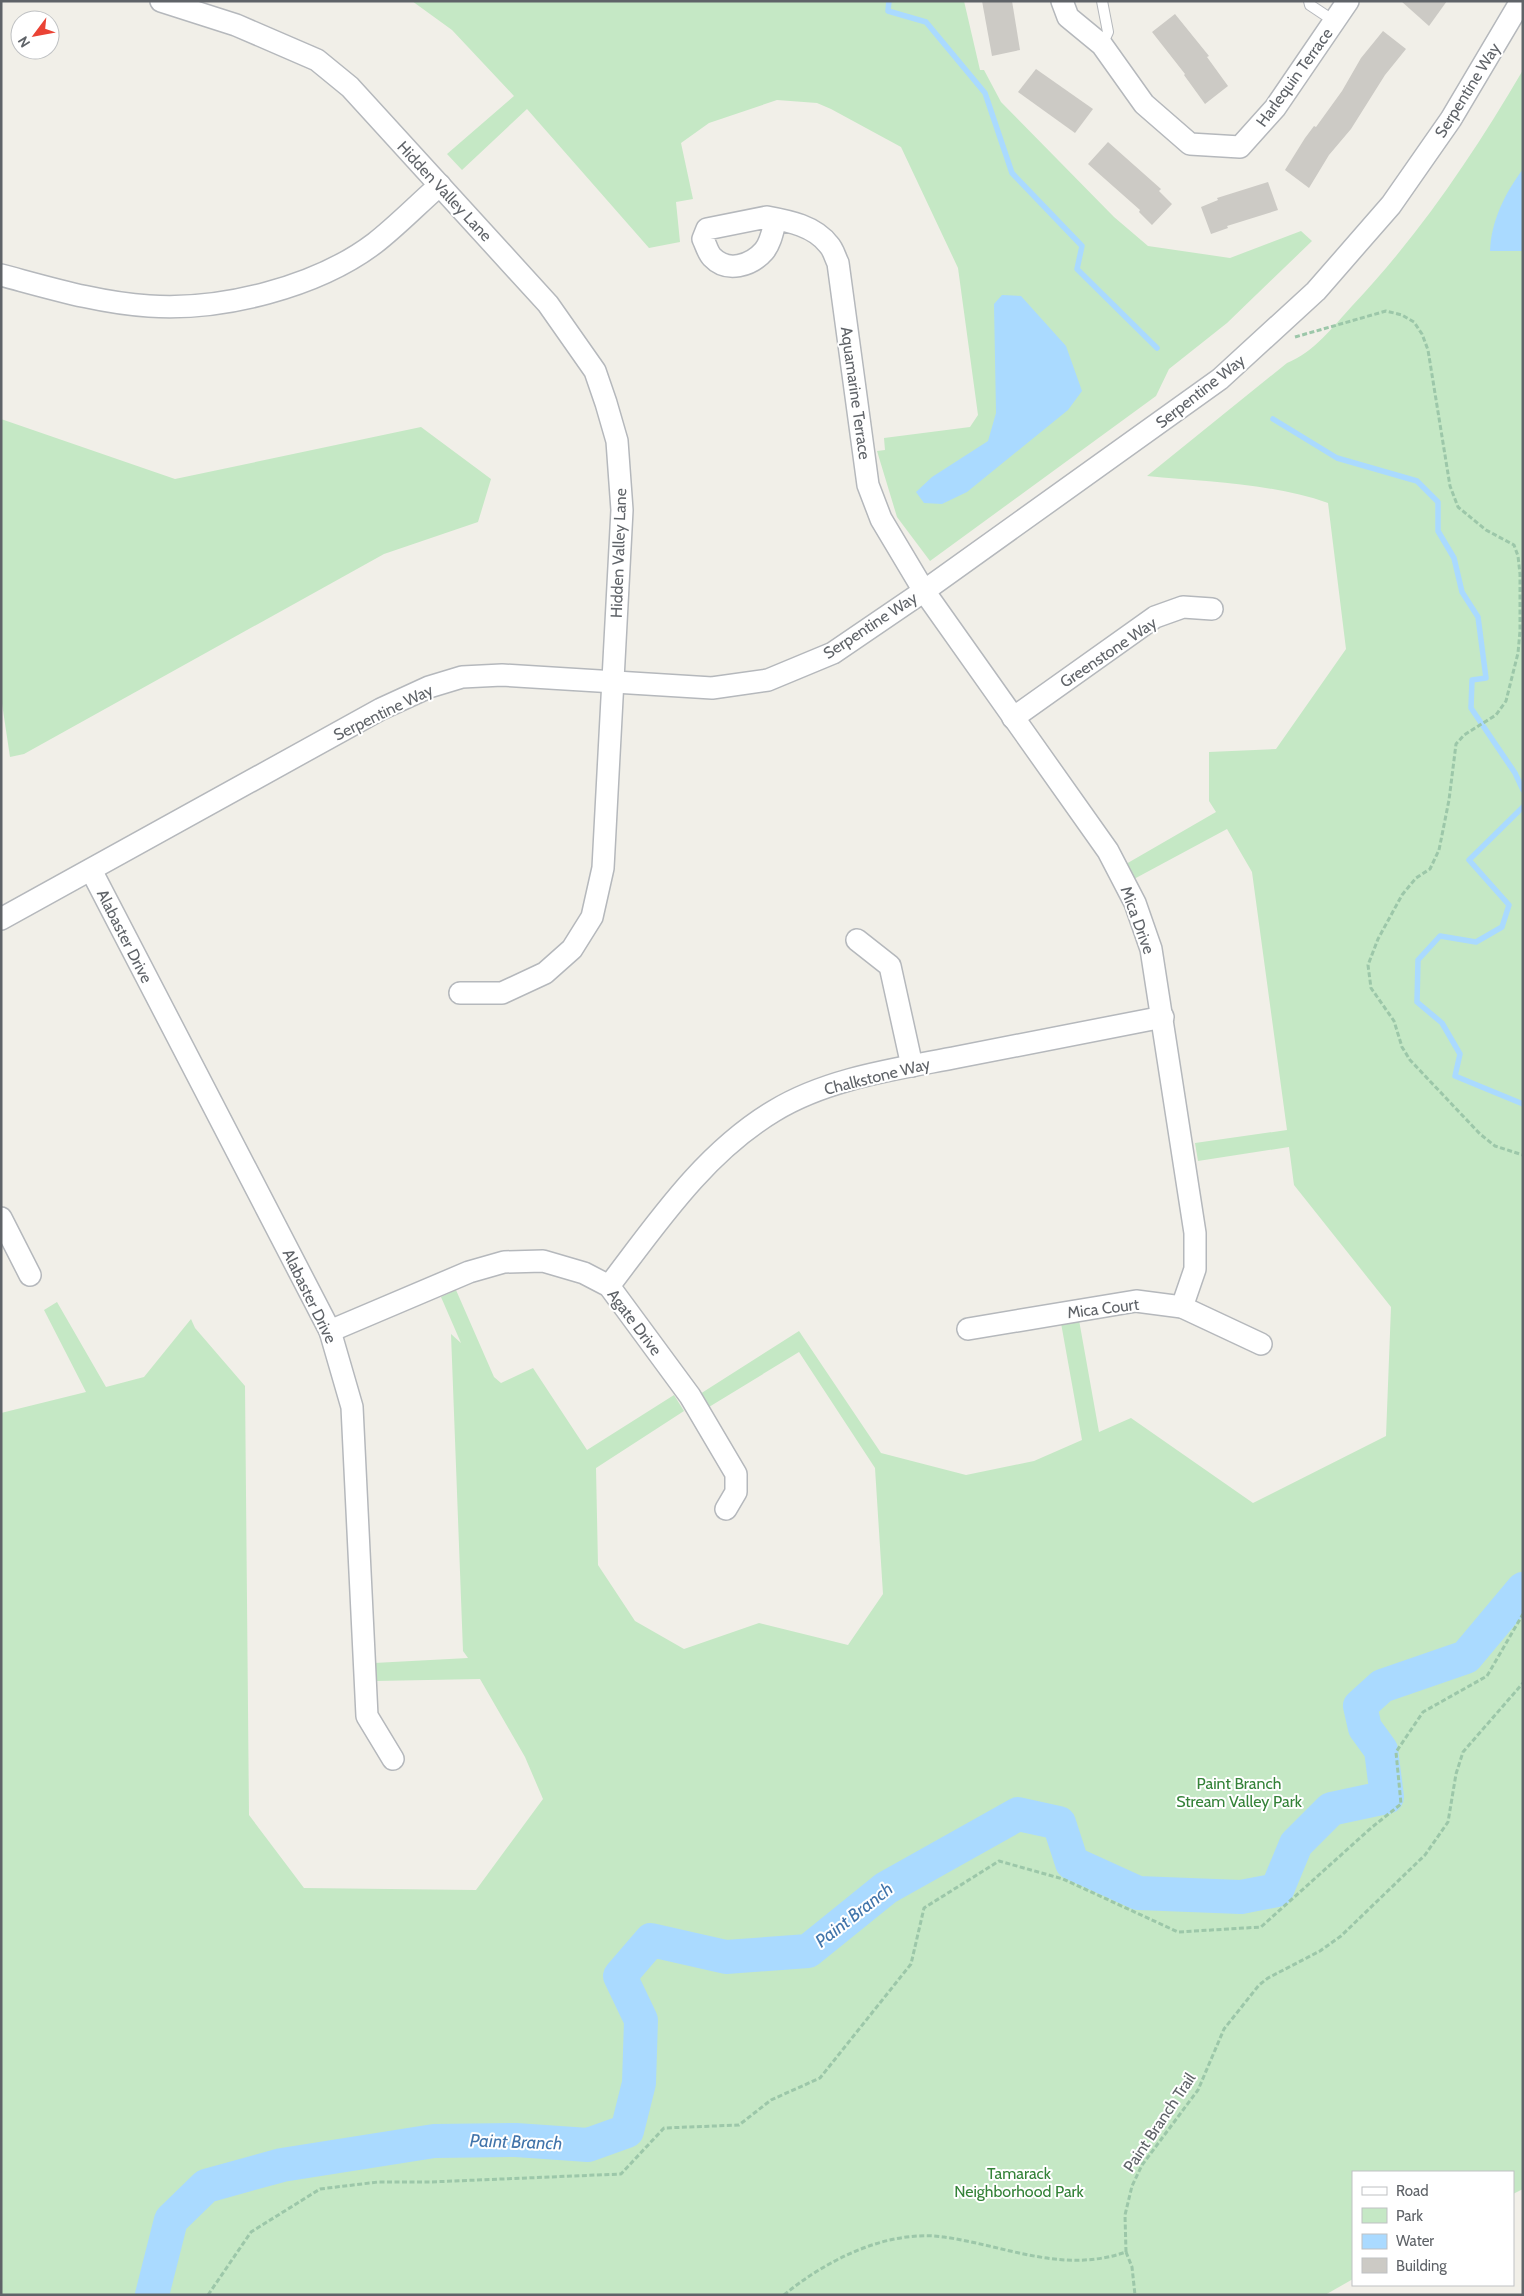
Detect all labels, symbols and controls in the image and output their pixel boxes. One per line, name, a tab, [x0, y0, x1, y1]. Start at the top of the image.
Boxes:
north arrow	[10, 10, 60, 60]
street label: Harlequin Terrace	[1252, 24, 1337, 130]
text: N	[14, 33, 34, 51]
street label: Serpentine Way	[1431, 39, 1504, 141]
street label: Hidden Valley Lane	[393, 137, 496, 245]
street label: Aquamarine Terrace	[837, 325, 874, 461]
street label: Serpentine Way	[1152, 351, 1249, 432]
street label: Hidden Valley Lane	[607, 488, 630, 618]
street label: Serpentine Way	[820, 588, 921, 663]
street label: Greenstone Way	[1056, 613, 1160, 692]
street label: Serpentine Way	[331, 680, 436, 745]
street label: Mica Drive	[1117, 884, 1159, 957]
street label: Alabaster Drive	[93, 886, 156, 986]
street label: Chalkstone Way	[822, 1054, 932, 1099]
street label: Alabaster Drive	[279, 1246, 341, 1346]
street label: Agate Drive	[603, 1285, 666, 1359]
street label: Mica Court	[1066, 1295, 1141, 1322]
park label: Paint Branch Stream Valley Park	[1176, 1774, 1303, 1811]
water label: Paint Branch	[811, 1878, 897, 1952]
street label: Paint Branch Trail	[1119, 2069, 1200, 2175]
water label: Paint Branch	[469, 2129, 563, 2155]
park label: Tamarack Neighborhood Park	[954, 2164, 1085, 2201]
legend	[1352, 2171, 1514, 2286]
text: Road	[1396, 2182, 1429, 2200]
text: Park	[1396, 2207, 1423, 2225]
text: Water	[1396, 2232, 1434, 2250]
text: Building	[1396, 2257, 1447, 2275]

